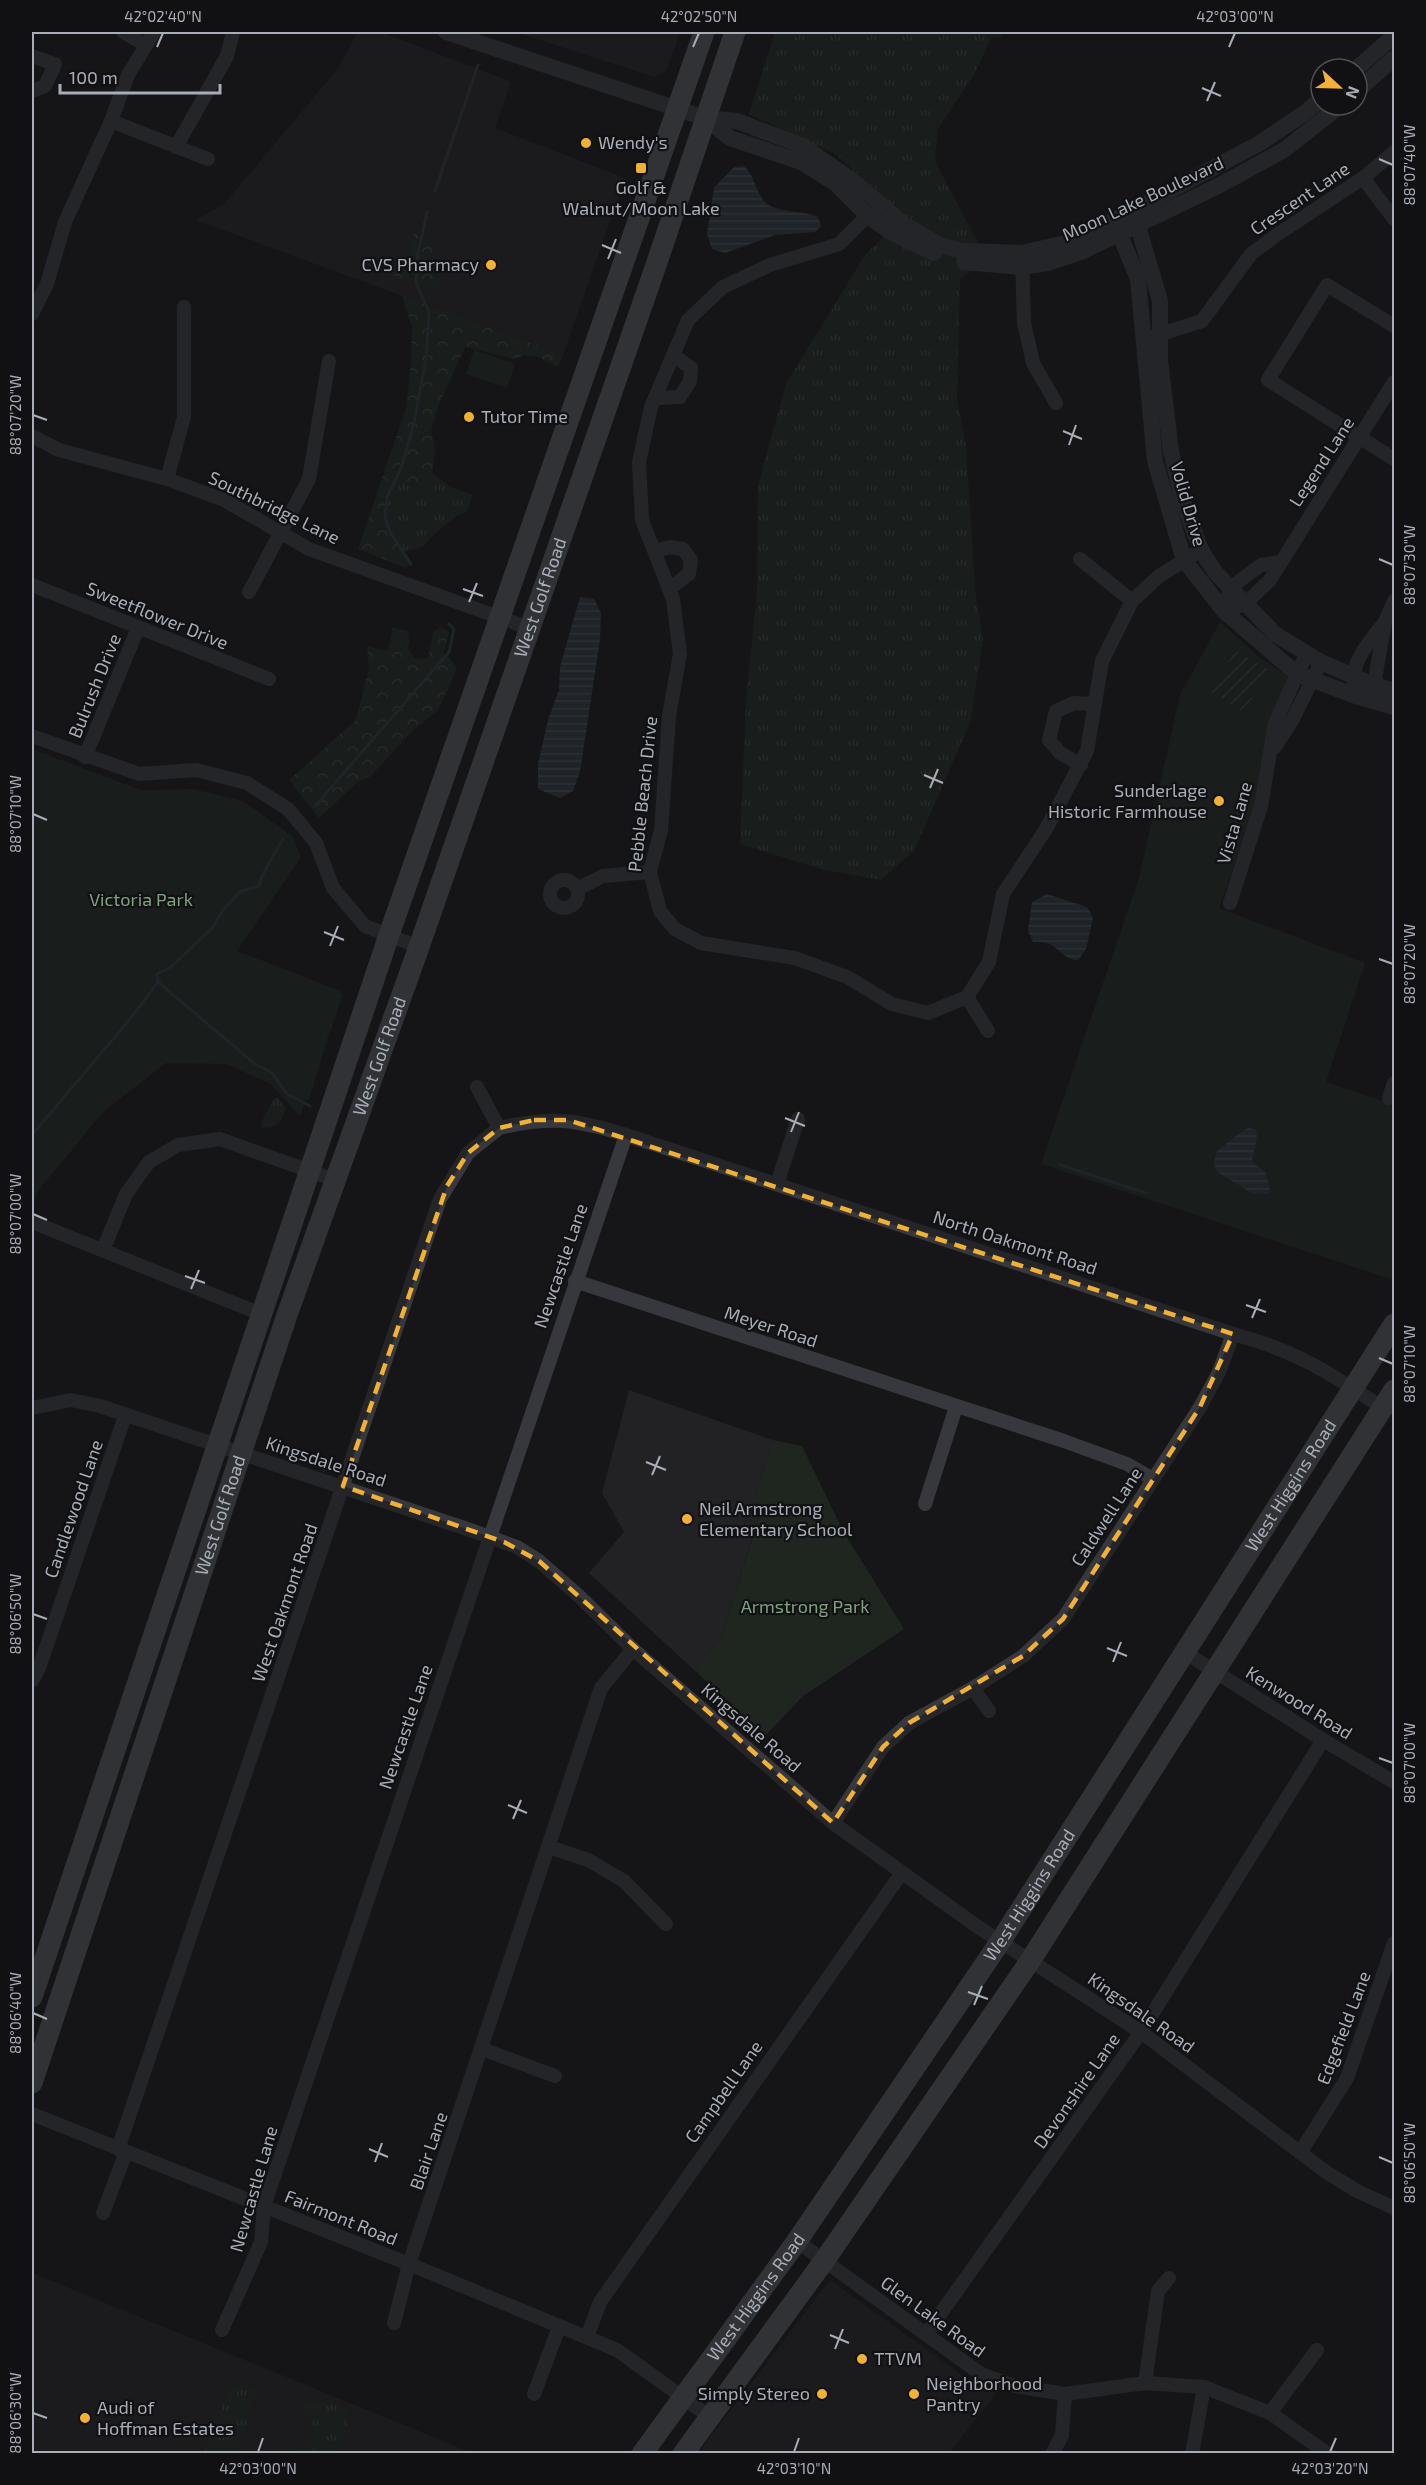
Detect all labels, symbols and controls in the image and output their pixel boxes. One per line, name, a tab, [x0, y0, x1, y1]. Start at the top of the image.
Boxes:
text: 42°02'40"N	[124, 7, 202, 25]
text: 42°02'50"N	[661, 7, 737, 25]
text: 42°03'00"N	[1196, 7, 1274, 25]
scale bar	[60, 57, 220, 95]
north arrow	[1309, 57, 1369, 117]
text: 100 m	[69, 66, 118, 88]
text: N	[1342, 84, 1364, 102]
text: 88°07'40"W	[1400, 124, 1418, 206]
place label: Wendy's	[598, 131, 668, 153]
marker: Wendy's	[579, 136, 593, 150]
street label: Moon Lake Boulevard	[1058, 151, 1227, 245]
street label: Crescent Lane	[1246, 157, 1353, 239]
marker: Golf & Walnut/Moon Lake	[634, 161, 648, 175]
place label: Golf & Walnut/Moon Lake	[562, 176, 720, 219]
place label: CVS Pharmacy	[362, 253, 479, 275]
marker: CVS Pharmacy	[484, 258, 498, 272]
text: 88°07'20"W	[6, 375, 24, 455]
place label: Tutor Time	[481, 405, 568, 427]
marker: Tutor Time	[462, 410, 476, 424]
street label: Legend Lane	[1284, 412, 1358, 510]
street label: Volid Drive	[1166, 459, 1212, 549]
street label: Southbridge Lane	[205, 466, 344, 548]
text: 88°07'30"W	[1400, 525, 1418, 605]
street label: West Golf Road	[509, 535, 570, 660]
street label: Sweetflower Drive	[83, 577, 232, 654]
street label: Bulrush Drive	[63, 630, 125, 741]
street label: Pebble Beach Drive	[623, 715, 661, 873]
text: 88°07'10"W	[6, 775, 24, 853]
place label: Sunderlage Historic Farmhouse	[1048, 779, 1207, 822]
street label: Vista Lane	[1212, 779, 1256, 866]
marker: Sunderlage Historic Farmhouse	[1212, 794, 1226, 808]
park label: Victoria Park	[89, 888, 193, 910]
text: 88°07'20"W	[1400, 924, 1418, 1004]
street label: West Golf Road	[347, 993, 410, 1119]
text: 88°07'00"W	[6, 1173, 24, 1255]
street label: Newcastle Lane	[528, 1201, 592, 1331]
street label: North Oakmont Road	[930, 1205, 1100, 1279]
street label: Meyer Road	[722, 1301, 821, 1351]
text: 88°07'10"W	[1400, 1325, 1418, 1403]
street label: West Higgins Road	[1240, 1415, 1340, 1555]
street label: Kingsdale Road	[263, 1431, 389, 1491]
street label: Candlewood Lane	[39, 1437, 107, 1581]
street label: West Golf Road	[189, 1452, 250, 1578]
street label: Caldwell Lane	[1066, 1463, 1146, 1570]
place label: Neil Armstrong Elementary School	[699, 1497, 853, 1540]
marker: Neil Armstrong Elementary School	[680, 1512, 694, 1526]
street label: West Oakmont Road	[247, 1520, 322, 1685]
text: 88°06'50"W	[6, 1573, 24, 1655]
park label: Armstrong Park	[741, 1595, 869, 1617]
street label: Kenwood Road	[1242, 1661, 1357, 1744]
street label: Newcastle Lane	[373, 1662, 437, 1792]
street label: Kingsdale Road	[697, 1678, 806, 1777]
text: 88°07'00"W	[1400, 1722, 1418, 1804]
street label: West Higgins Road	[978, 1825, 1079, 1965]
street label: Kingsdale Road	[1084, 1967, 1199, 2057]
street label: Edgefield Lane	[1311, 1968, 1375, 2087]
text: 88°06'40"W	[6, 1972, 24, 2054]
street label: Devonshire Lane	[1028, 2029, 1124, 2152]
street label: Campbell Lane	[680, 2036, 767, 2147]
street label: Blair Lane	[404, 2109, 452, 2193]
text: 88°06'50"W	[1400, 2122, 1418, 2204]
street label: Newcastle Lane	[225, 2123, 282, 2254]
street label: Fairmont Road	[282, 2184, 401, 2250]
street label: West Higgins Road	[702, 2229, 809, 2365]
street label: Glen Lake Road	[877, 2271, 990, 2362]
place label: TTVM	[874, 2347, 922, 2369]
marker: TTVM	[855, 2352, 869, 2366]
text: 88°06'30"W	[6, 2372, 24, 2454]
place label: Neighborhood Pantry	[926, 2372, 1042, 2415]
place label: Simply Stereo	[698, 2382, 810, 2404]
marker: Simply Stereo	[815, 2387, 829, 2401]
marker: Neighborhood Pantry	[907, 2387, 921, 2401]
place label: Audi of Hoffman Estates	[97, 2396, 234, 2439]
marker: Audi of Hoffman Estates	[78, 2411, 92, 2425]
text: 42°03'00"N	[219, 2459, 297, 2477]
text: 42°03'10"N	[757, 2459, 831, 2477]
text: 42°03'20"N	[1292, 2459, 1368, 2477]

